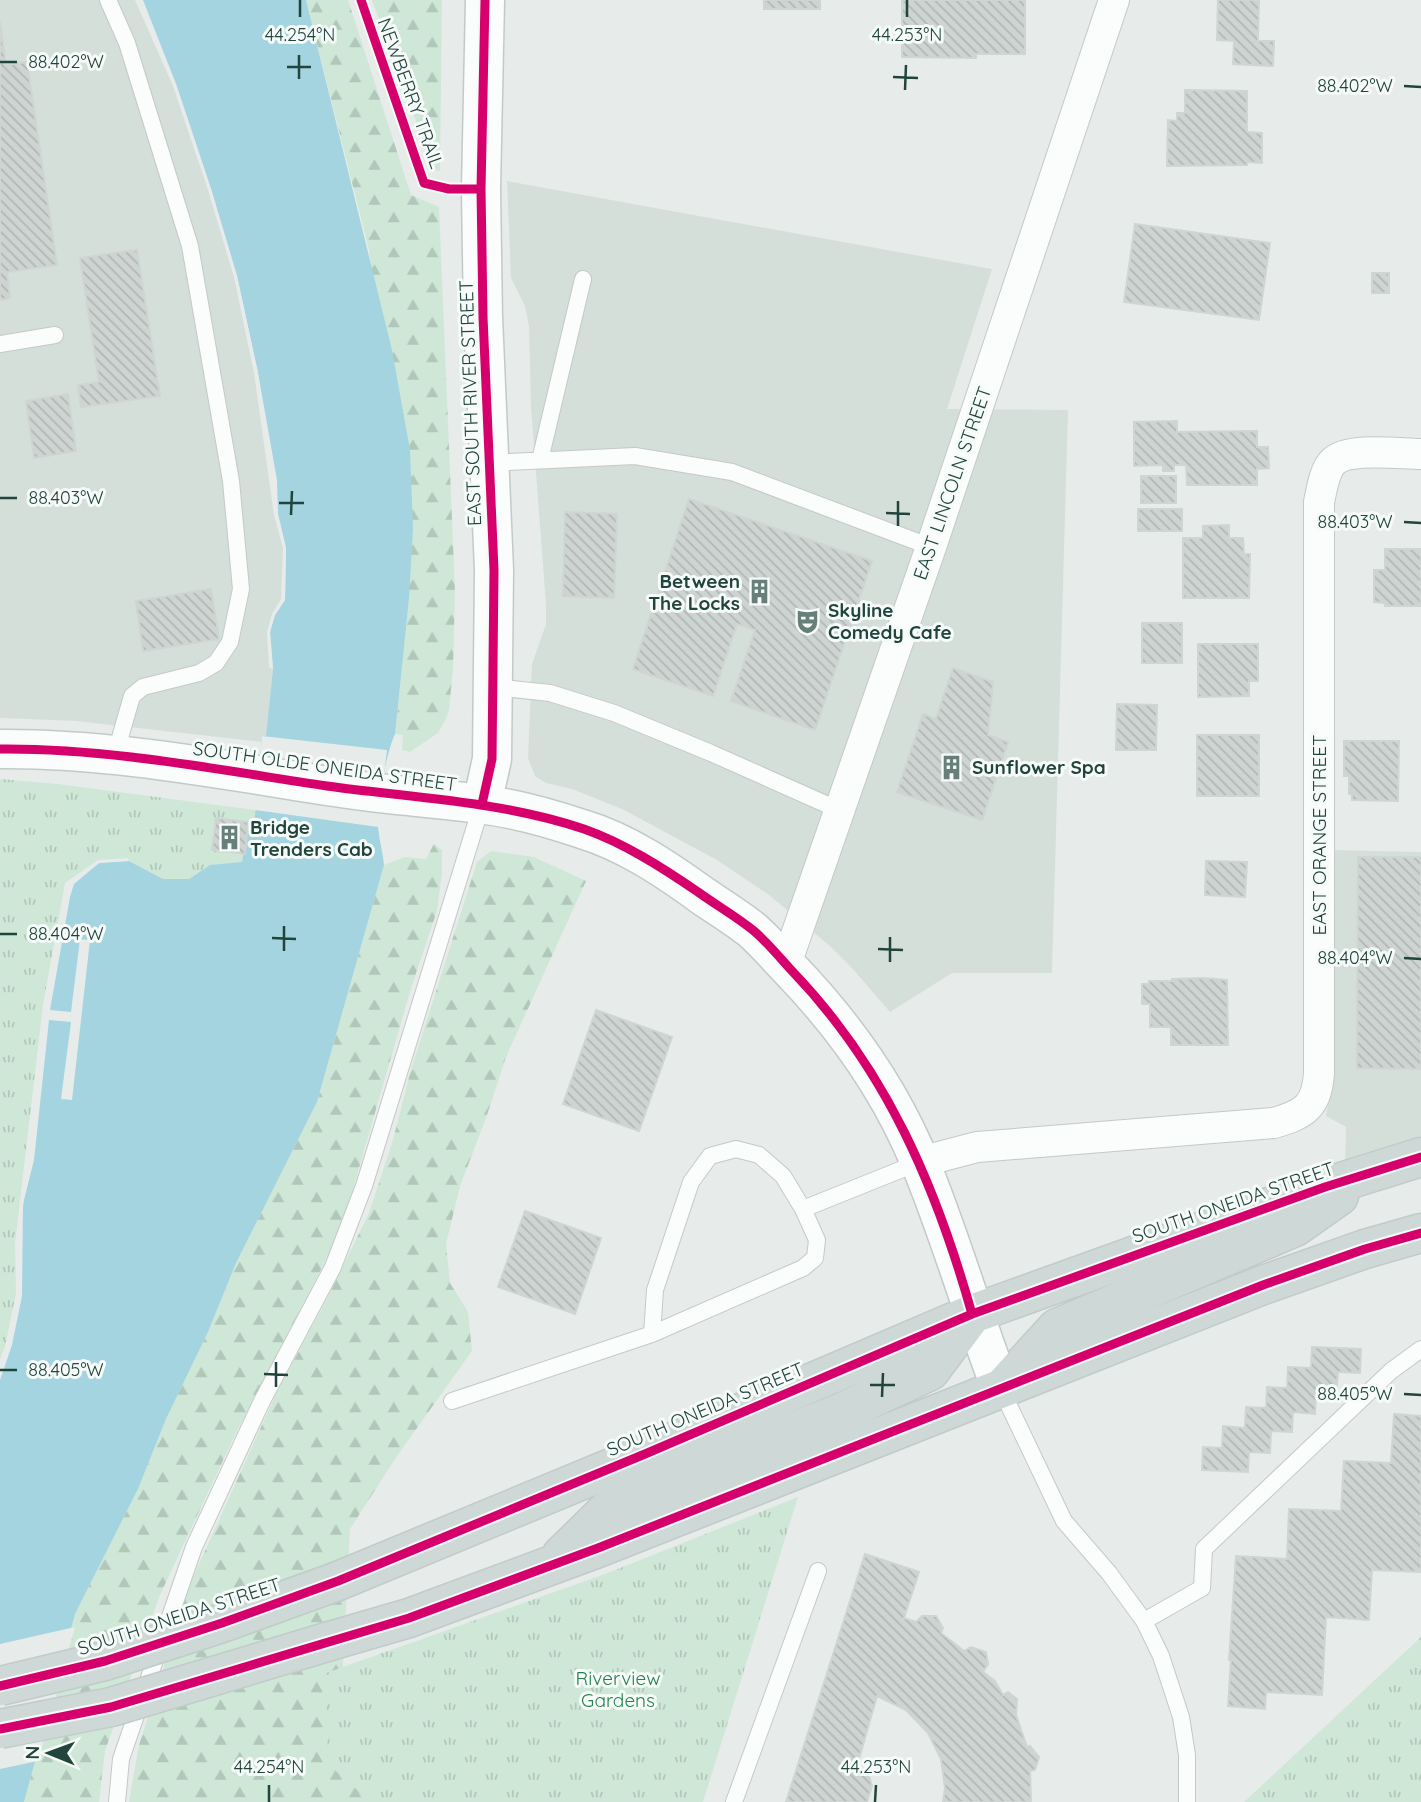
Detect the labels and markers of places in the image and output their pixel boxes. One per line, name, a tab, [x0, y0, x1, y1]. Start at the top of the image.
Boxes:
place label: Between The Locks	[648, 569, 740, 615]
building icon: Between The Locks	[746, 578, 774, 606]
place label: Skyline Comedy Cafe	[828, 598, 952, 644]
theatre icon: Skyline Comedy Cafe	[794, 607, 822, 635]
building icon: Sunflower Spa	[938, 753, 966, 781]
place label: Sunflower Spa	[972, 755, 1106, 779]
place label: Bridge Trenders Cab	[250, 815, 373, 861]
building icon: Bridge Trenders Cab	[216, 824, 244, 852]

